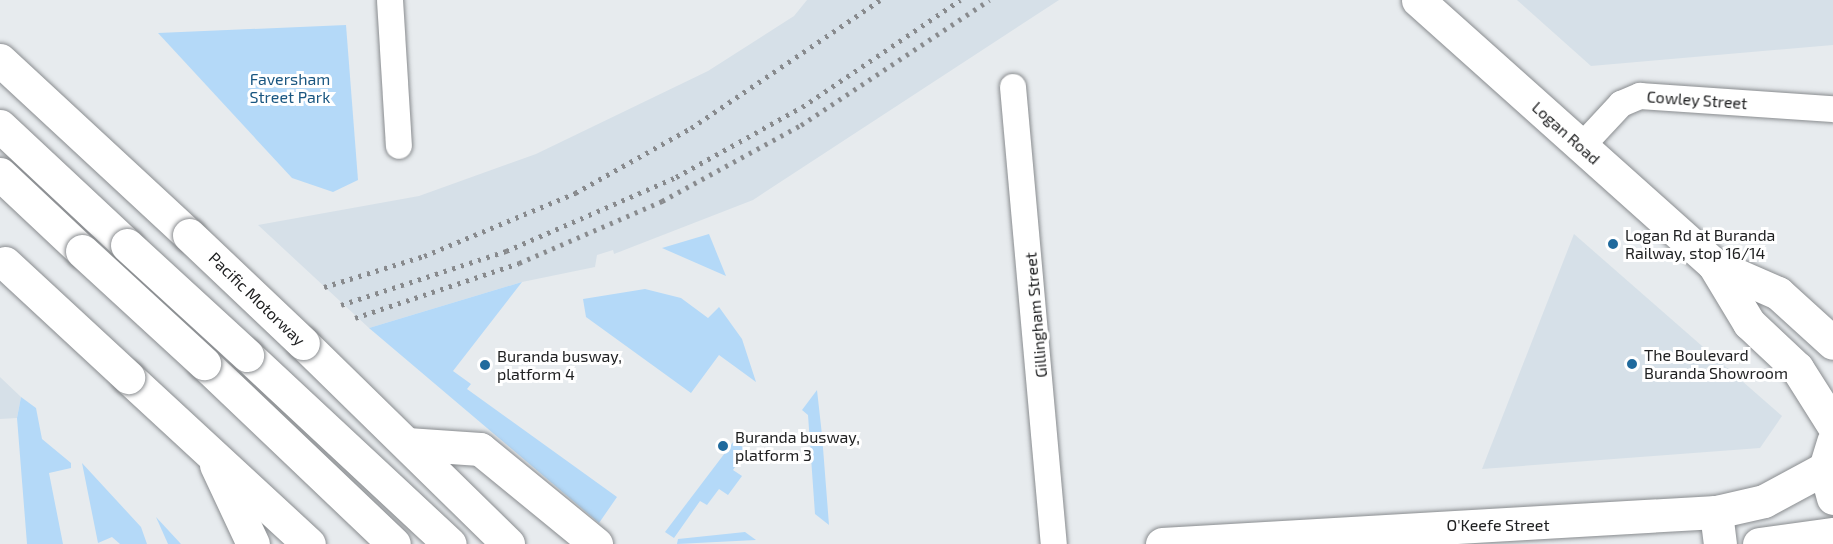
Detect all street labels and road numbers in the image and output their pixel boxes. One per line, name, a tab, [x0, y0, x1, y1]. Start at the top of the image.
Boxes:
street label: Cowley Street	[1646, 87, 1748, 113]
street label: Logan Road	[1528, 98, 1604, 168]
street label: Pacific Motorway	[205, 248, 309, 350]
street label: Gillingham Street	[1021, 251, 1051, 379]
street label: O'Keefe Street	[1446, 515, 1550, 535]

